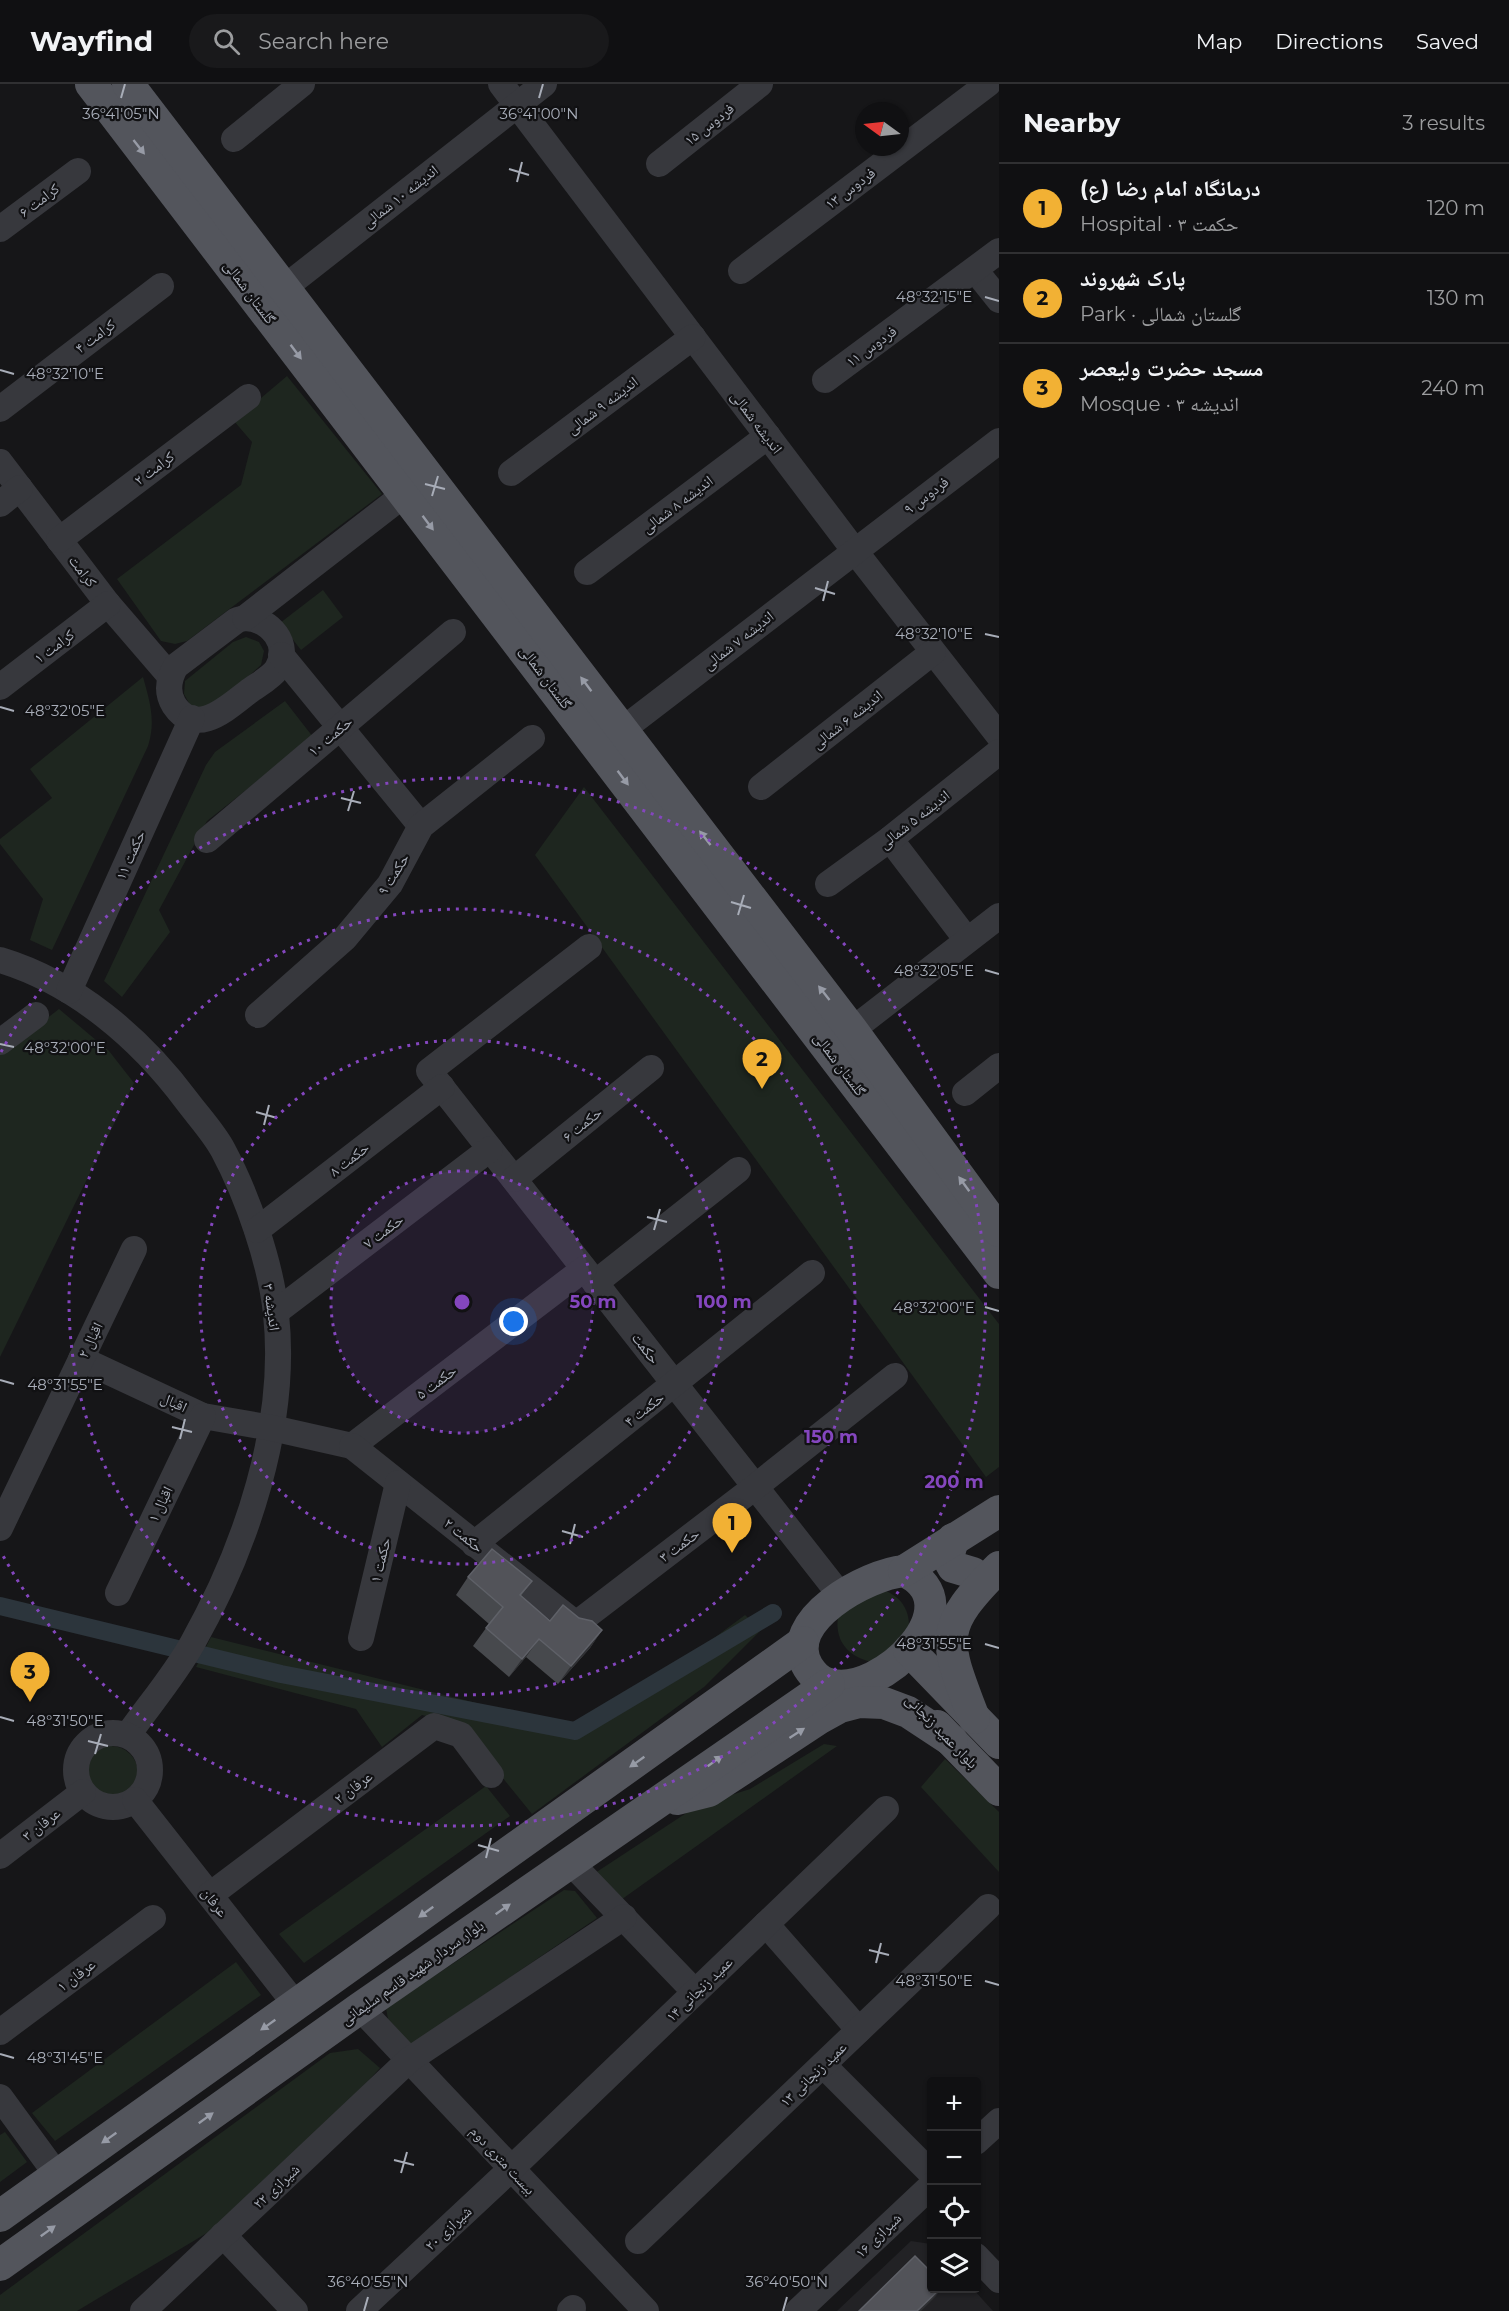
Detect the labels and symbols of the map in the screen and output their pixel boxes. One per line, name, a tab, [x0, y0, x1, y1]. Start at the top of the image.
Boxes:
street label: فردوس ۱۵	[680, 99, 738, 150]
north arrow	[855, 102, 909, 156]
text: 36°41'05"N	[82, 104, 160, 123]
text: 36°41'00"N	[500, 104, 578, 123]
one-way arrow	[133, 139, 146, 155]
street label: اندیشه ۱۰ شمالی	[358, 160, 442, 232]
street label: فردوس ۱۳	[821, 163, 880, 214]
street label: کرامت ۶	[15, 179, 63, 221]
street label: گلستان شمالی	[219, 256, 280, 329]
text: 48°32'15"E	[896, 287, 972, 306]
street label: کرامت ۴	[71, 315, 119, 357]
street label: فردوس ۱۱	[842, 321, 901, 372]
one-way arrow	[290, 344, 302, 359]
text: 48°32'10"E	[26, 364, 104, 383]
street label: اندیشه ۹ شمالی	[562, 372, 642, 439]
street label: اندیشه شمالی	[726, 387, 787, 458]
street label: کرامت ۲	[130, 447, 178, 489]
street label: اندیشه ۸ شمالی	[637, 471, 717, 538]
street label: فردوس ۹	[900, 472, 953, 519]
one-way arrow	[421, 516, 433, 531]
street label: کرامت	[65, 551, 101, 591]
street label: اندیشه ۷ شمالی	[699, 606, 778, 674]
text: 48°32'10"E	[895, 624, 973, 643]
street label: کرامت ۱	[30, 625, 78, 667]
street label: گلستان شمالی	[515, 641, 576, 714]
one-way arrow	[581, 676, 593, 691]
street label: اندیشه ۶ شمالی	[808, 685, 887, 753]
text: 48°32'05"E	[25, 701, 105, 720]
street label: حکمت ۱۰	[304, 712, 356, 760]
one-way arrow	[617, 770, 629, 786]
street label: اندیشه ۵ شمالی	[875, 785, 954, 853]
street label: حکمت ۱۱	[111, 827, 149, 883]
one-way arrow	[699, 831, 711, 847]
street label: حکمت ۹	[373, 849, 413, 898]
text: 48°32'05"E	[894, 961, 974, 980]
one-way arrow	[817, 985, 830, 1001]
street label: گلستان شمالی	[809, 1028, 870, 1101]
text: 48°32'00"E	[24, 1038, 106, 1057]
pin: 2	[742, 1040, 782, 1089]
street label: حکمت ۶	[558, 1102, 606, 1146]
street label: حکمت ۸	[325, 1137, 373, 1181]
one-way arrow	[959, 1176, 971, 1191]
street label: حکمت ۷	[359, 1209, 407, 1252]
street label: اندیشه ۳	[259, 1282, 285, 1332]
text: 50 m	[570, 1291, 616, 1313]
text: 100 m	[696, 1291, 752, 1313]
centre of rings	[452, 1292, 472, 1312]
text: 48°32'00"E	[893, 1298, 975, 1317]
your location	[499, 1307, 528, 1336]
street label: اقبال ۲	[73, 1319, 108, 1362]
street label: حکمت	[628, 1328, 665, 1368]
street label: حکمت ۵	[412, 1360, 460, 1403]
text: 48°31'55"E	[27, 1375, 103, 1394]
street label: حکمت ۴	[620, 1387, 668, 1431]
street label: اقبال	[157, 1388, 190, 1417]
text: 150 m	[804, 1426, 858, 1448]
text: 200 m	[924, 1471, 984, 1493]
street label: اقبال ۱	[143, 1483, 178, 1526]
pin: 1	[712, 1504, 752, 1553]
street label: حکمت ۲	[440, 1513, 488, 1557]
street label: حکمت ۳	[655, 1523, 703, 1566]
street label: حکمت ۱	[365, 1535, 395, 1584]
text: 48°31'55"E	[896, 1634, 972, 1653]
pin: 3	[10, 1652, 50, 1702]
street label: بلوار عمید زنجانی	[901, 1690, 982, 1773]
text: 48°31'50"E	[26, 1711, 104, 1730]
one-way arrow	[789, 1728, 806, 1739]
one-way arrow	[706, 1755, 722, 1767]
one-way arrow	[629, 1756, 645, 1768]
street label: عرفان ۲	[330, 1766, 377, 1808]
street label: عرفان ۳	[18, 1803, 65, 1846]
street label: عرفان	[197, 1883, 233, 1922]
one-way arrow	[494, 1903, 510, 1915]
one-way arrow	[419, 1906, 435, 1918]
street label: بلوار سردار شهید قاسم سلیمانی	[337, 1915, 488, 2030]
street label: عمید زنجانی ۱۴	[662, 1952, 737, 2026]
street label: عرفان ۱	[53, 1954, 100, 1996]
text: 48°31'50"E	[895, 1971, 973, 1990]
one-way arrow	[260, 2019, 276, 2031]
street label: عمید زنجانی ۱۳	[776, 2037, 851, 2111]
text: 48°31'45"E	[27, 2048, 103, 2067]
one-way arrow	[198, 2112, 214, 2124]
street label: بیست متری دوم	[465, 2121, 540, 2199]
one-way arrow	[101, 2132, 117, 2144]
street label: شیرازی ۲۲	[249, 2159, 304, 2213]
street label: شیرازی ۲۰	[421, 2201, 476, 2255]
street label: شیرازی ۱۶	[851, 2208, 906, 2262]
one-way arrow	[40, 2226, 55, 2238]
text: 36°40'55"N	[328, 2272, 408, 2291]
text: 36°40'50"N	[746, 2272, 828, 2291]

